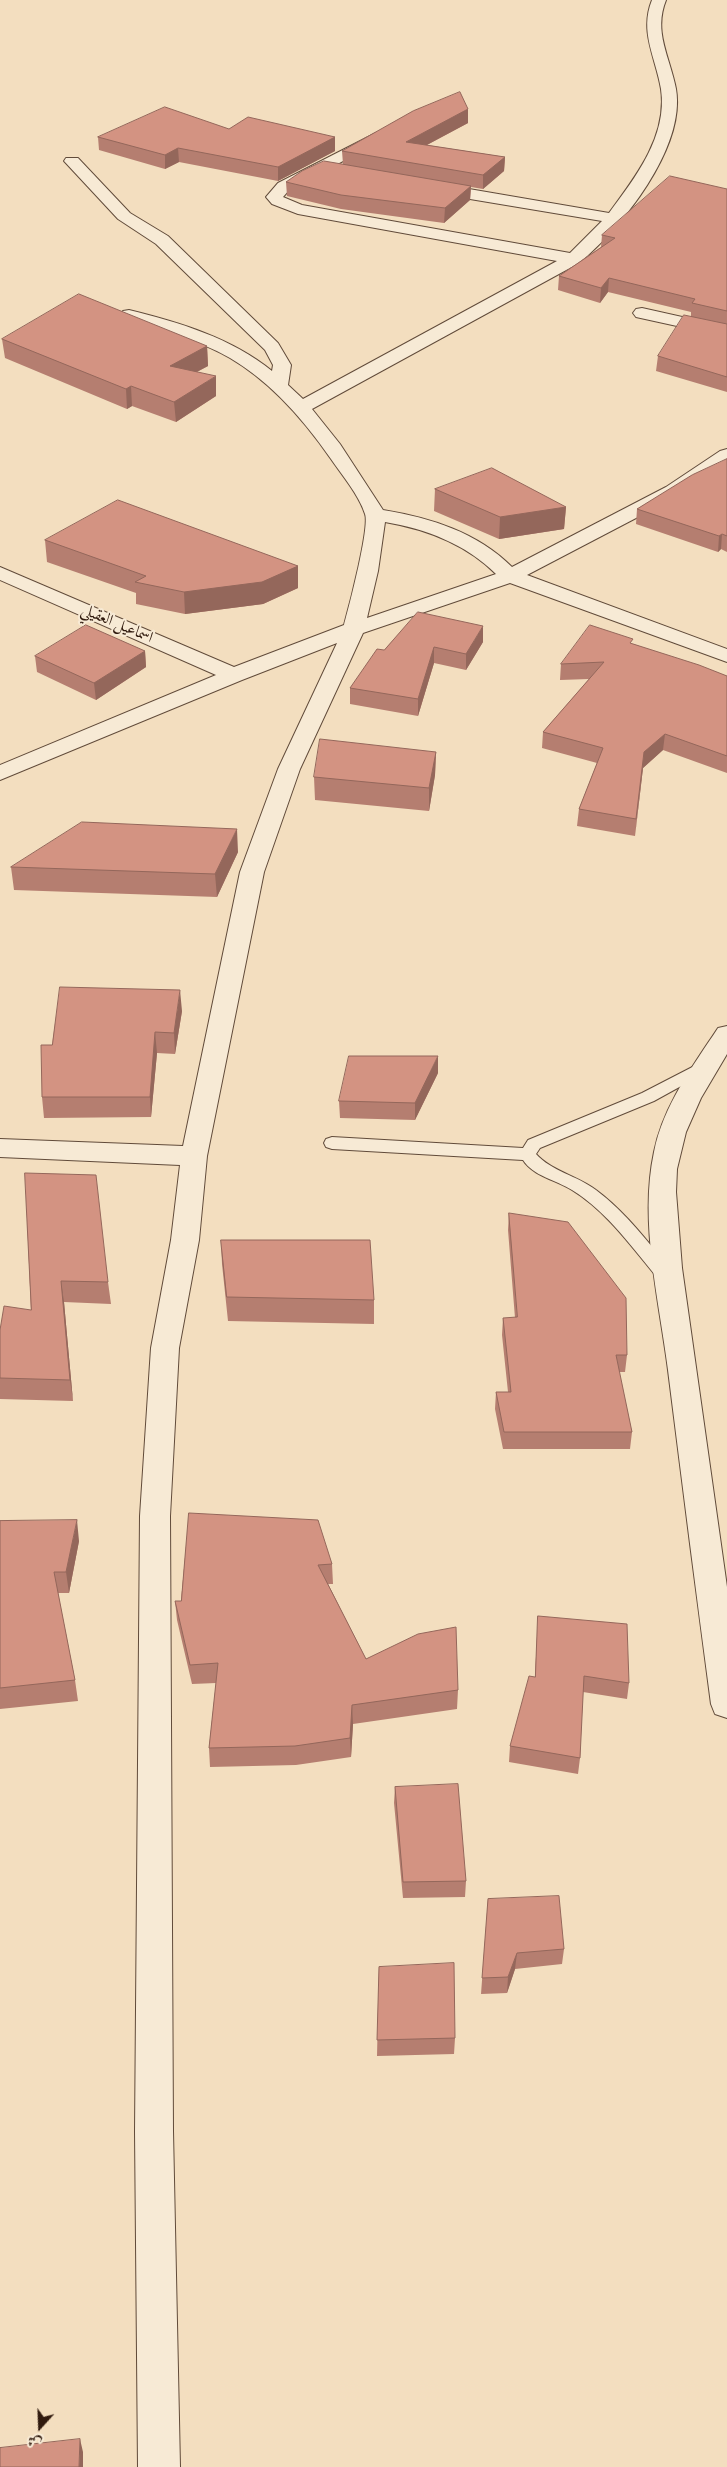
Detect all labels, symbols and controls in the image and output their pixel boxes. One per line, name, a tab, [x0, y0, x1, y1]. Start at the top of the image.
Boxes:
street label: اسماعيل العقيلي	[78, 600, 156, 648]
north arrow	[15, 2402, 65, 2452]
text: ش	[25, 2431, 44, 2452]

